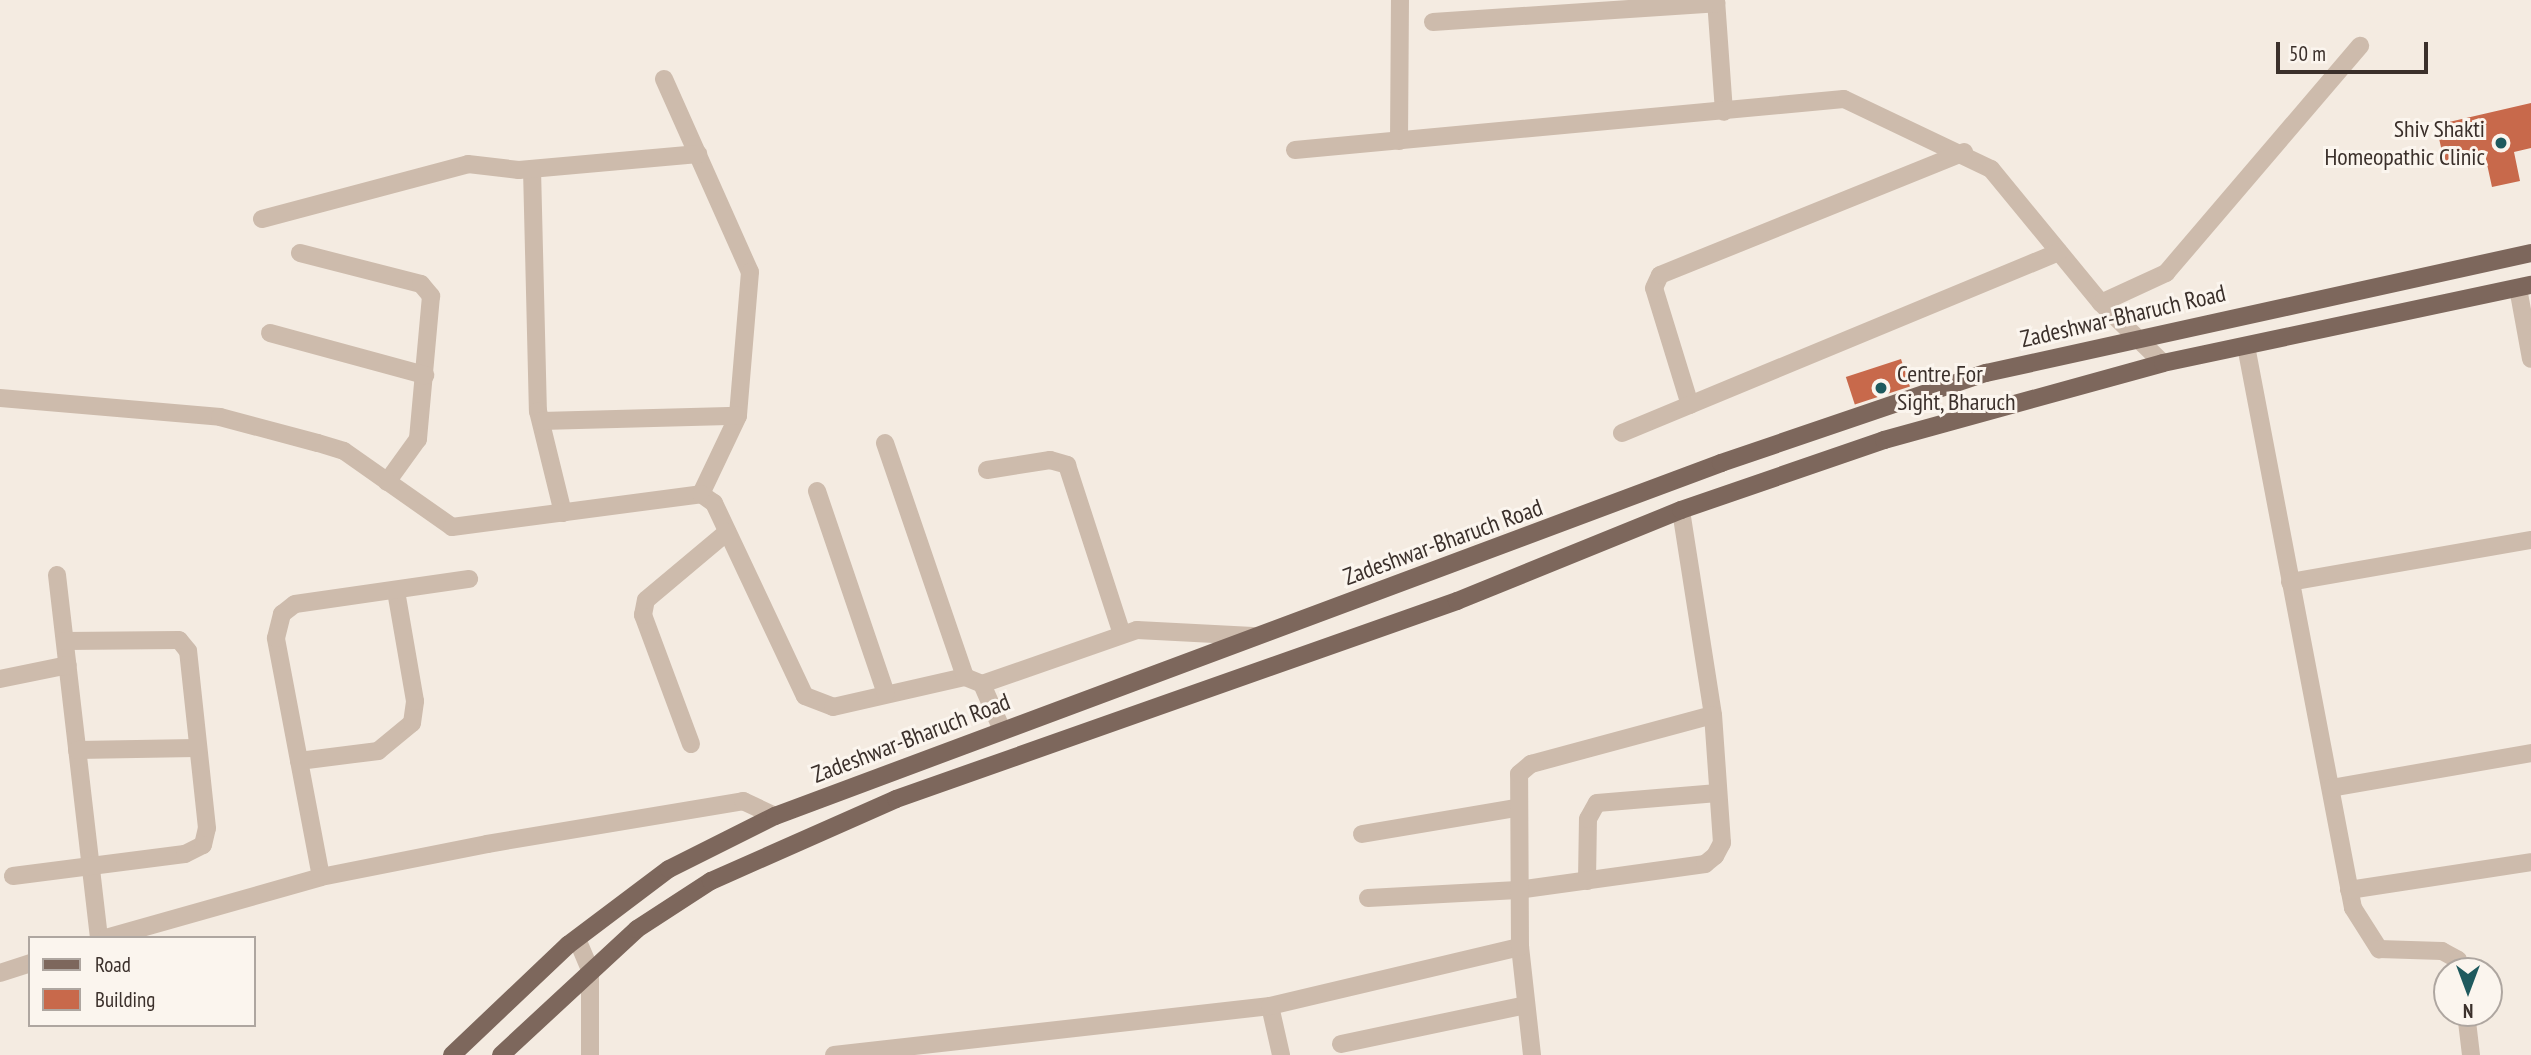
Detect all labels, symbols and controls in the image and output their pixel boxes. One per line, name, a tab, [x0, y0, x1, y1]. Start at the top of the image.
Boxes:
scale bar	[2279, 28, 2431, 72]
text: 50 m	[2289, 40, 2326, 67]
place label: Shiv Shakti Homeopathic Clinic	[2324, 115, 2485, 171]
marker: Shiv Shakti Homeopathic Clinic	[2491, 133, 2511, 153]
street label: Zadeshwar-Bharuch Road	[2018, 278, 2228, 354]
place label: Centre For Sight, Bharuch	[1897, 360, 2017, 416]
marker: Centre For Sight, Bharuch	[1871, 378, 1891, 398]
street label: Zadeshwar-Bharuch Road	[1340, 493, 1546, 591]
street label: Zadeshwar-Bharuch Road	[808, 687, 1014, 789]
legend	[28, 936, 256, 1027]
text: Road	[95, 951, 131, 978]
north arrow	[2433, 957, 2503, 1027]
text: Building	[95, 986, 155, 1013]
text: N	[2463, 999, 2473, 1023]

